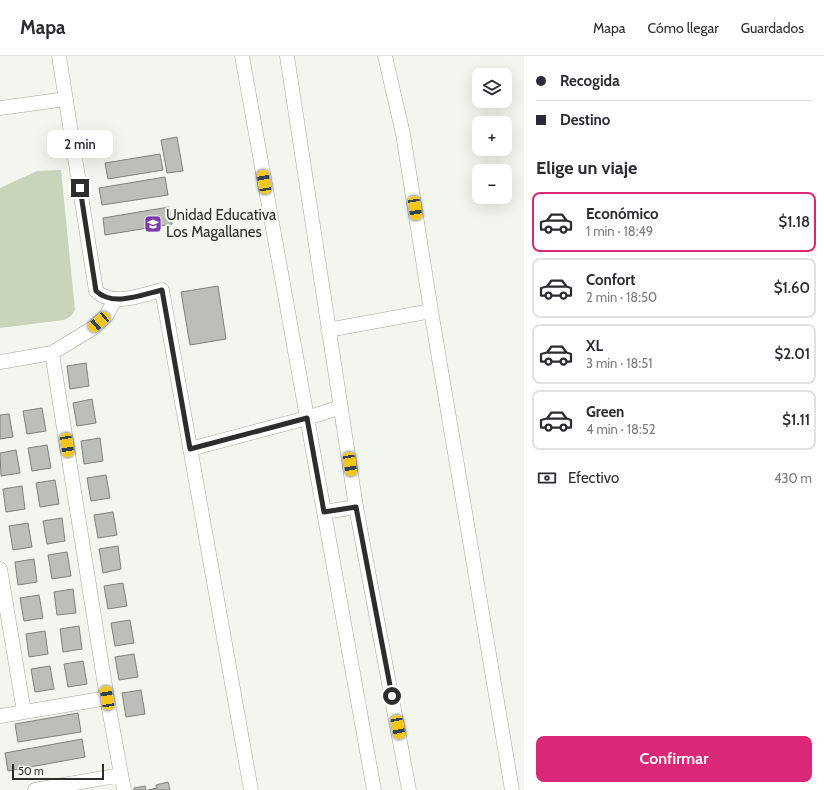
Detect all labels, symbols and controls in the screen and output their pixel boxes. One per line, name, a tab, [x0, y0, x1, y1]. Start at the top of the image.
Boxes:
text: Mapa	[20, 16, 66, 39]
text: Mapa	[593, 19, 626, 37]
text: Cómo llegar	[648, 19, 719, 37]
text: Guardados	[741, 19, 804, 37]
map controls	[472, 68, 512, 204]
button: layers	[472, 68, 512, 108]
text: Recogida	[560, 72, 620, 90]
text: Destino	[560, 111, 610, 129]
button: +	[472, 116, 512, 156]
callout: 2 min	[47, 130, 113, 158]
text: 2 min	[64, 136, 96, 152]
text: Elige un viaje	[536, 157, 637, 179]
button: −	[472, 164, 512, 204]
car	[256, 169, 272, 195]
route end	[71, 179, 89, 197]
car	[407, 195, 423, 221]
icon: car	[538, 204, 574, 240]
text: Económico	[586, 205, 658, 223]
place label: Unidad Educativa Los Magallanes	[166, 206, 277, 241]
text: $1.18	[779, 213, 810, 231]
school or university icon: Unidad Educativa Los Magallanes	[143, 214, 163, 234]
text: 1 min · 18:49	[586, 223, 653, 239]
icon: car	[538, 270, 574, 306]
text: Confort	[586, 271, 635, 289]
text: $1.60	[774, 279, 810, 297]
text: 2 min · 18:50	[586, 289, 657, 305]
car	[86, 310, 112, 334]
icon: car	[538, 336, 574, 372]
text: XL	[586, 337, 603, 355]
text: $2.01	[774, 345, 810, 363]
text: 3 min · 18:51	[586, 355, 652, 371]
icon: car	[538, 402, 574, 438]
text: Green	[586, 403, 624, 421]
text: $1.11	[782, 411, 810, 429]
text: 4 min · 18:52	[586, 421, 655, 437]
car	[59, 432, 75, 458]
car	[342, 451, 358, 477]
icon: cash	[536, 467, 558, 489]
text: Efectivo	[568, 469, 619, 487]
text: 430 m	[774, 470, 812, 486]
car	[99, 685, 115, 711]
route start	[383, 687, 401, 705]
car	[390, 714, 406, 740]
button: Confirmar	[536, 736, 812, 782]
scale bar	[12, 762, 104, 781]
text: 50 m	[18, 764, 44, 778]

